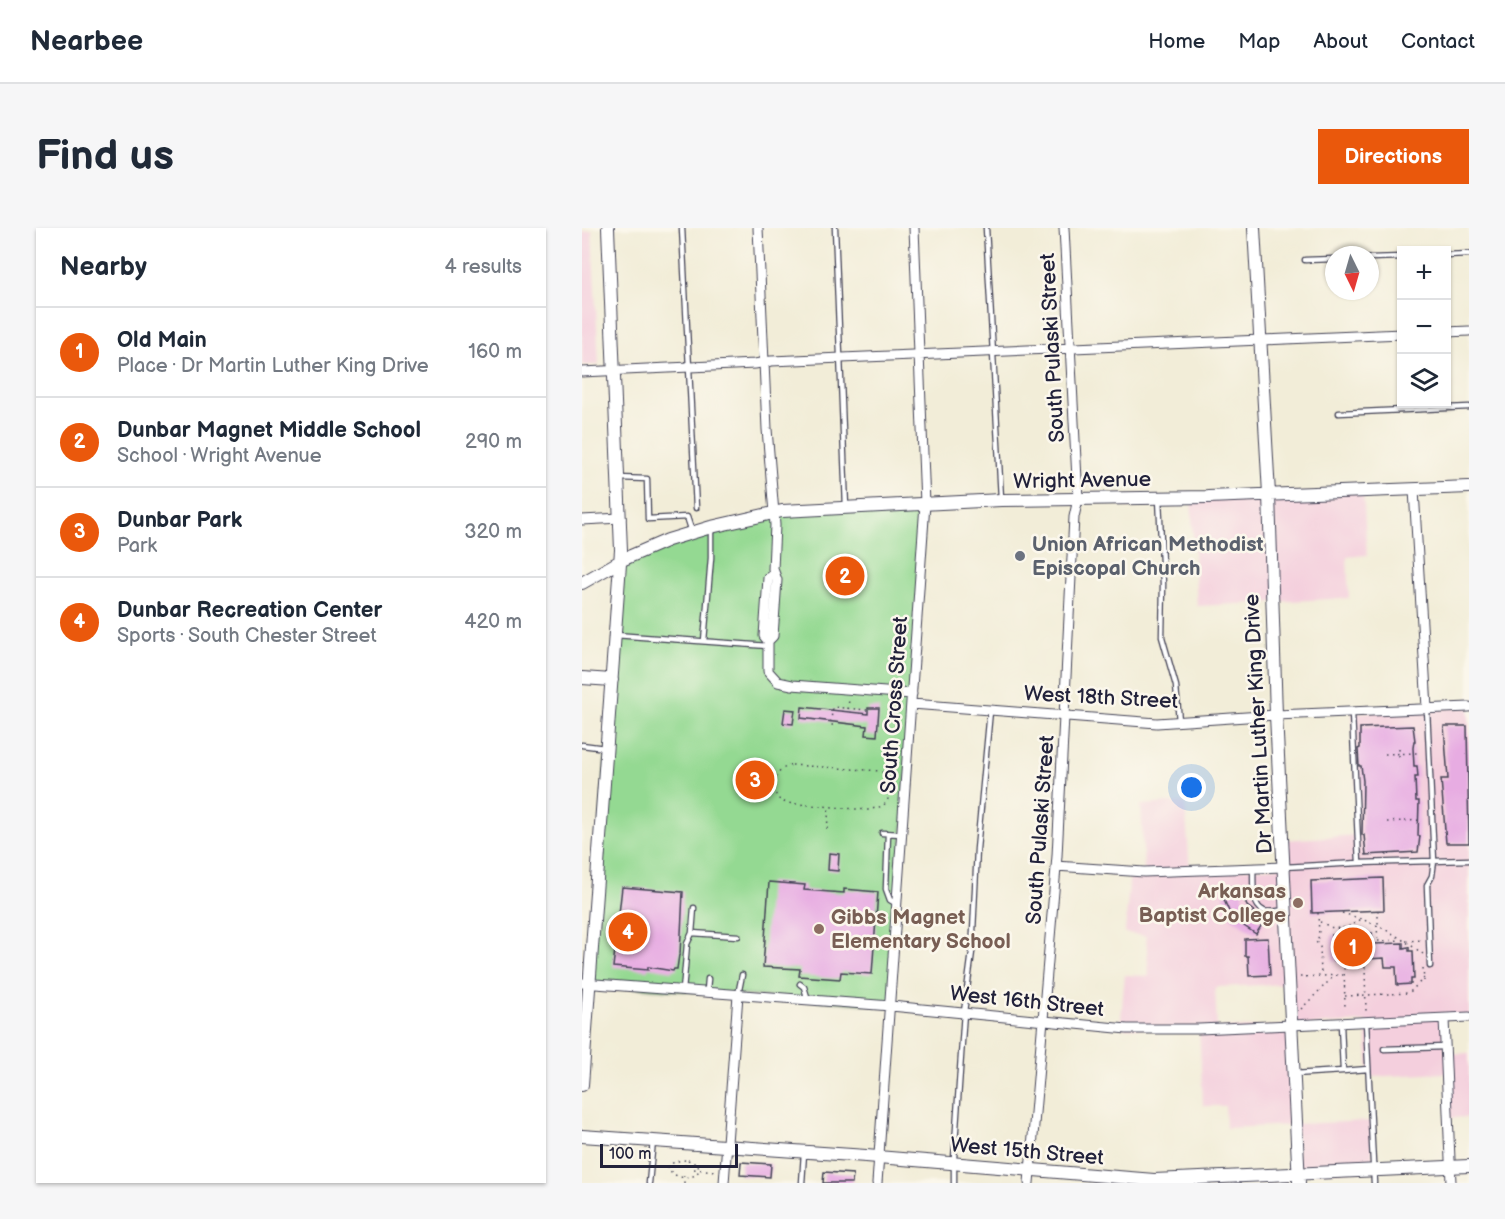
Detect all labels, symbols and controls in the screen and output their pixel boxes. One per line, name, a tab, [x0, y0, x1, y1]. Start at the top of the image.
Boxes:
text: Nearbee	[30, 25, 143, 58]
text: Home	[1148, 29, 1205, 54]
text: Map	[1238, 29, 1280, 54]
text: About	[1313, 29, 1368, 54]
text: Contact	[1401, 29, 1475, 54]
button: Directions	[1318, 129, 1469, 184]
text: Find us	[36, 131, 174, 182]
north arrow	[1325, 246, 1379, 300]
map controls	[1397, 246, 1451, 408]
button: +	[1397, 246, 1451, 300]
text: Nearby	[60, 252, 147, 283]
street label: South Pulaski Street	[1035, 252, 1070, 443]
text: 4 results	[444, 255, 522, 279]
button: −	[1397, 300, 1451, 354]
text: Old Main	[117, 327, 207, 354]
text: 1	[75, 340, 84, 364]
text: 160 m	[468, 340, 522, 364]
text: Place · Dr Martin Luther King Drive	[117, 354, 429, 378]
button: layers	[1397, 354, 1451, 408]
text: Dunbar Magnet Middle School	[117, 417, 421, 444]
text: 2	[74, 430, 85, 454]
text: 290 m	[465, 430, 522, 454]
text: School · Wright Avenue	[117, 444, 322, 468]
street label: Wright Avenue	[1013, 467, 1151, 494]
text: Dunbar Park	[117, 507, 242, 534]
text: 3	[74, 520, 85, 544]
text: 320 m	[464, 520, 522, 544]
place label: Union African Methodist Episcopal Church	[1032, 532, 1263, 581]
text: Park	[117, 534, 157, 558]
marker: Union African Methodist Episcopal Church	[1013, 549, 1027, 563]
pin: 2	[826, 554, 864, 598]
street label: Dr Martin Luther King Drive	[1239, 593, 1278, 855]
text: Dunbar Recreation Center	[117, 597, 382, 624]
text: 4	[74, 610, 85, 634]
text: 420 m	[464, 610, 522, 634]
street label: South Cross Street	[876, 615, 913, 794]
text: Sports · South Chester Street	[117, 624, 377, 648]
street label: West 18th Street	[1023, 681, 1179, 714]
street label: South Pulaski Street	[1021, 734, 1060, 926]
pin: 3	[736, 758, 774, 802]
your location	[1177, 773, 1206, 802]
place label: Arkansas Baptist College	[1138, 879, 1286, 928]
marker: Arkansas Baptist College	[1291, 896, 1305, 910]
place label: Gibbs Magnet Elementary School	[831, 905, 1011, 954]
pin: 4	[608, 910, 648, 954]
marker: Gibbs Magnet Elementary School	[812, 922, 826, 936]
pin: 1	[1334, 924, 1372, 970]
street label: West 16th Street	[949, 981, 1106, 1022]
street label: West 15th Street	[949, 1132, 1105, 1171]
scale bar	[600, 1141, 738, 1168]
text: 100 m	[609, 1145, 652, 1164]

